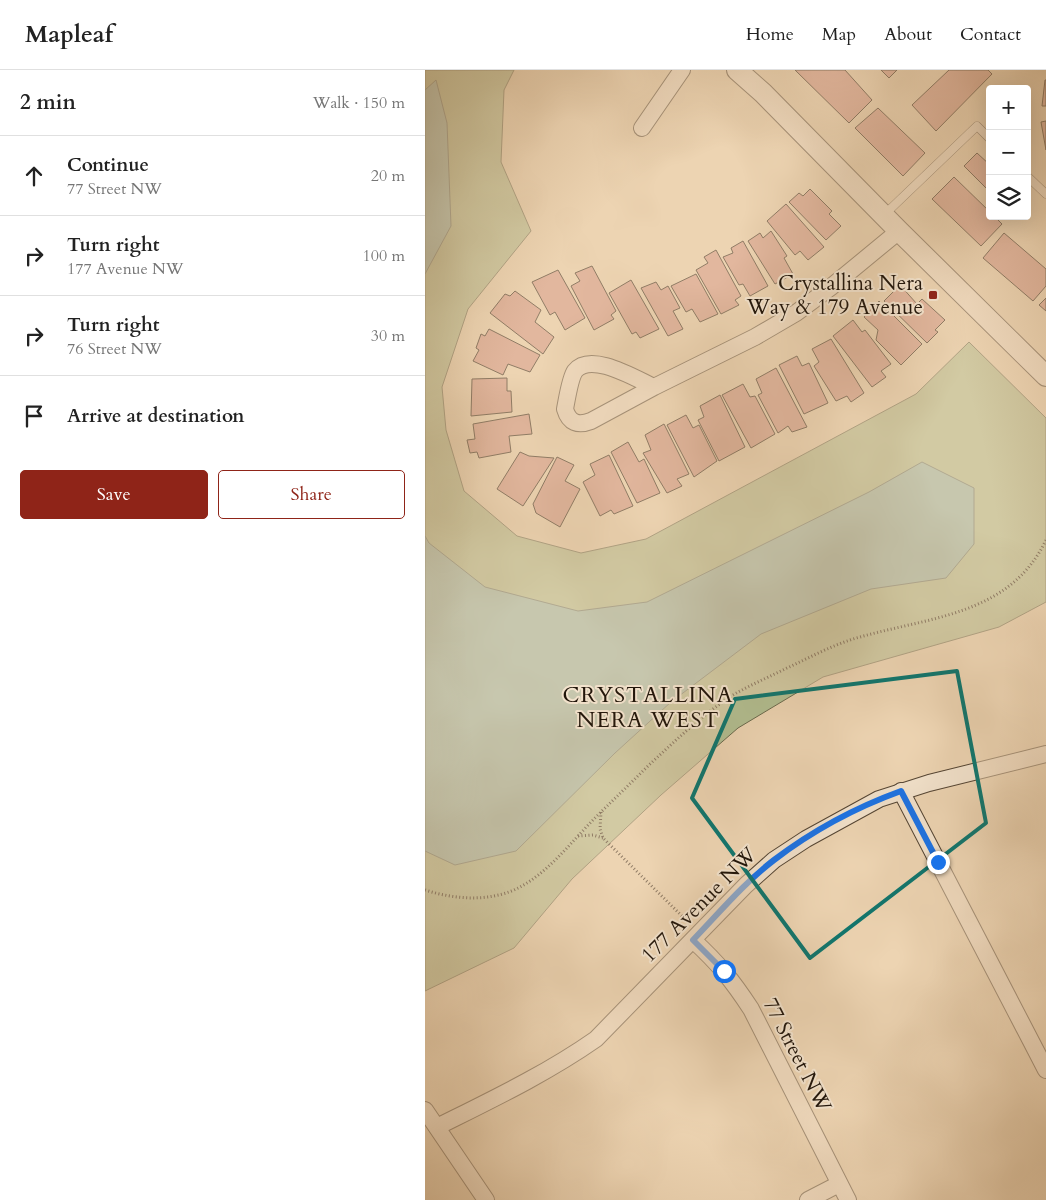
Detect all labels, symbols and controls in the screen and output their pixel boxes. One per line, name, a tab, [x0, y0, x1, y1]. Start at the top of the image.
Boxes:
text: Mapleaf	[25, 18, 113, 51]
text: Home	[746, 22, 794, 47]
text: Map	[822, 22, 856, 47]
text: About	[884, 22, 932, 47]
text: Contact	[960, 22, 1021, 47]
map controls	[986, 85, 1031, 220]
button: +	[986, 85, 1031, 130]
text: 2 min	[20, 88, 76, 117]
text: Walk · 150 m	[313, 92, 405, 114]
button: −	[986, 130, 1031, 175]
text: Continue	[67, 152, 149, 178]
icon: ahead	[20, 162, 48, 190]
text: 20 m	[371, 165, 405, 187]
button: layers	[986, 175, 1031, 220]
text: 77 Street NW	[67, 178, 162, 200]
text: Turn right	[67, 232, 159, 258]
icon: right	[20, 242, 48, 270]
text: 100 m	[363, 245, 405, 267]
text: 177 Avenue NW	[67, 258, 183, 280]
place label: Crystallina Nera Way & 179 Avenue	[746, 269, 923, 322]
marker: Crystallina Nera Way & 179 Avenue	[927, 289, 939, 301]
text: Turn right	[67, 312, 159, 338]
icon: right	[20, 322, 48, 350]
text: 30 m	[371, 325, 405, 347]
text: 76 Street NW	[67, 338, 162, 360]
icon: arrive	[20, 402, 48, 430]
text: Arrive at destination	[67, 403, 244, 429]
button: Save	[20, 470, 208, 519]
button: Share	[218, 470, 405, 519]
district label: CRYSTALLINA NERA WEST	[563, 680, 733, 735]
street label: 177 Avenue NW	[635, 840, 764, 969]
route end	[927, 851, 950, 874]
route start	[713, 960, 736, 983]
street label: 77 Street NW	[756, 993, 839, 1118]

